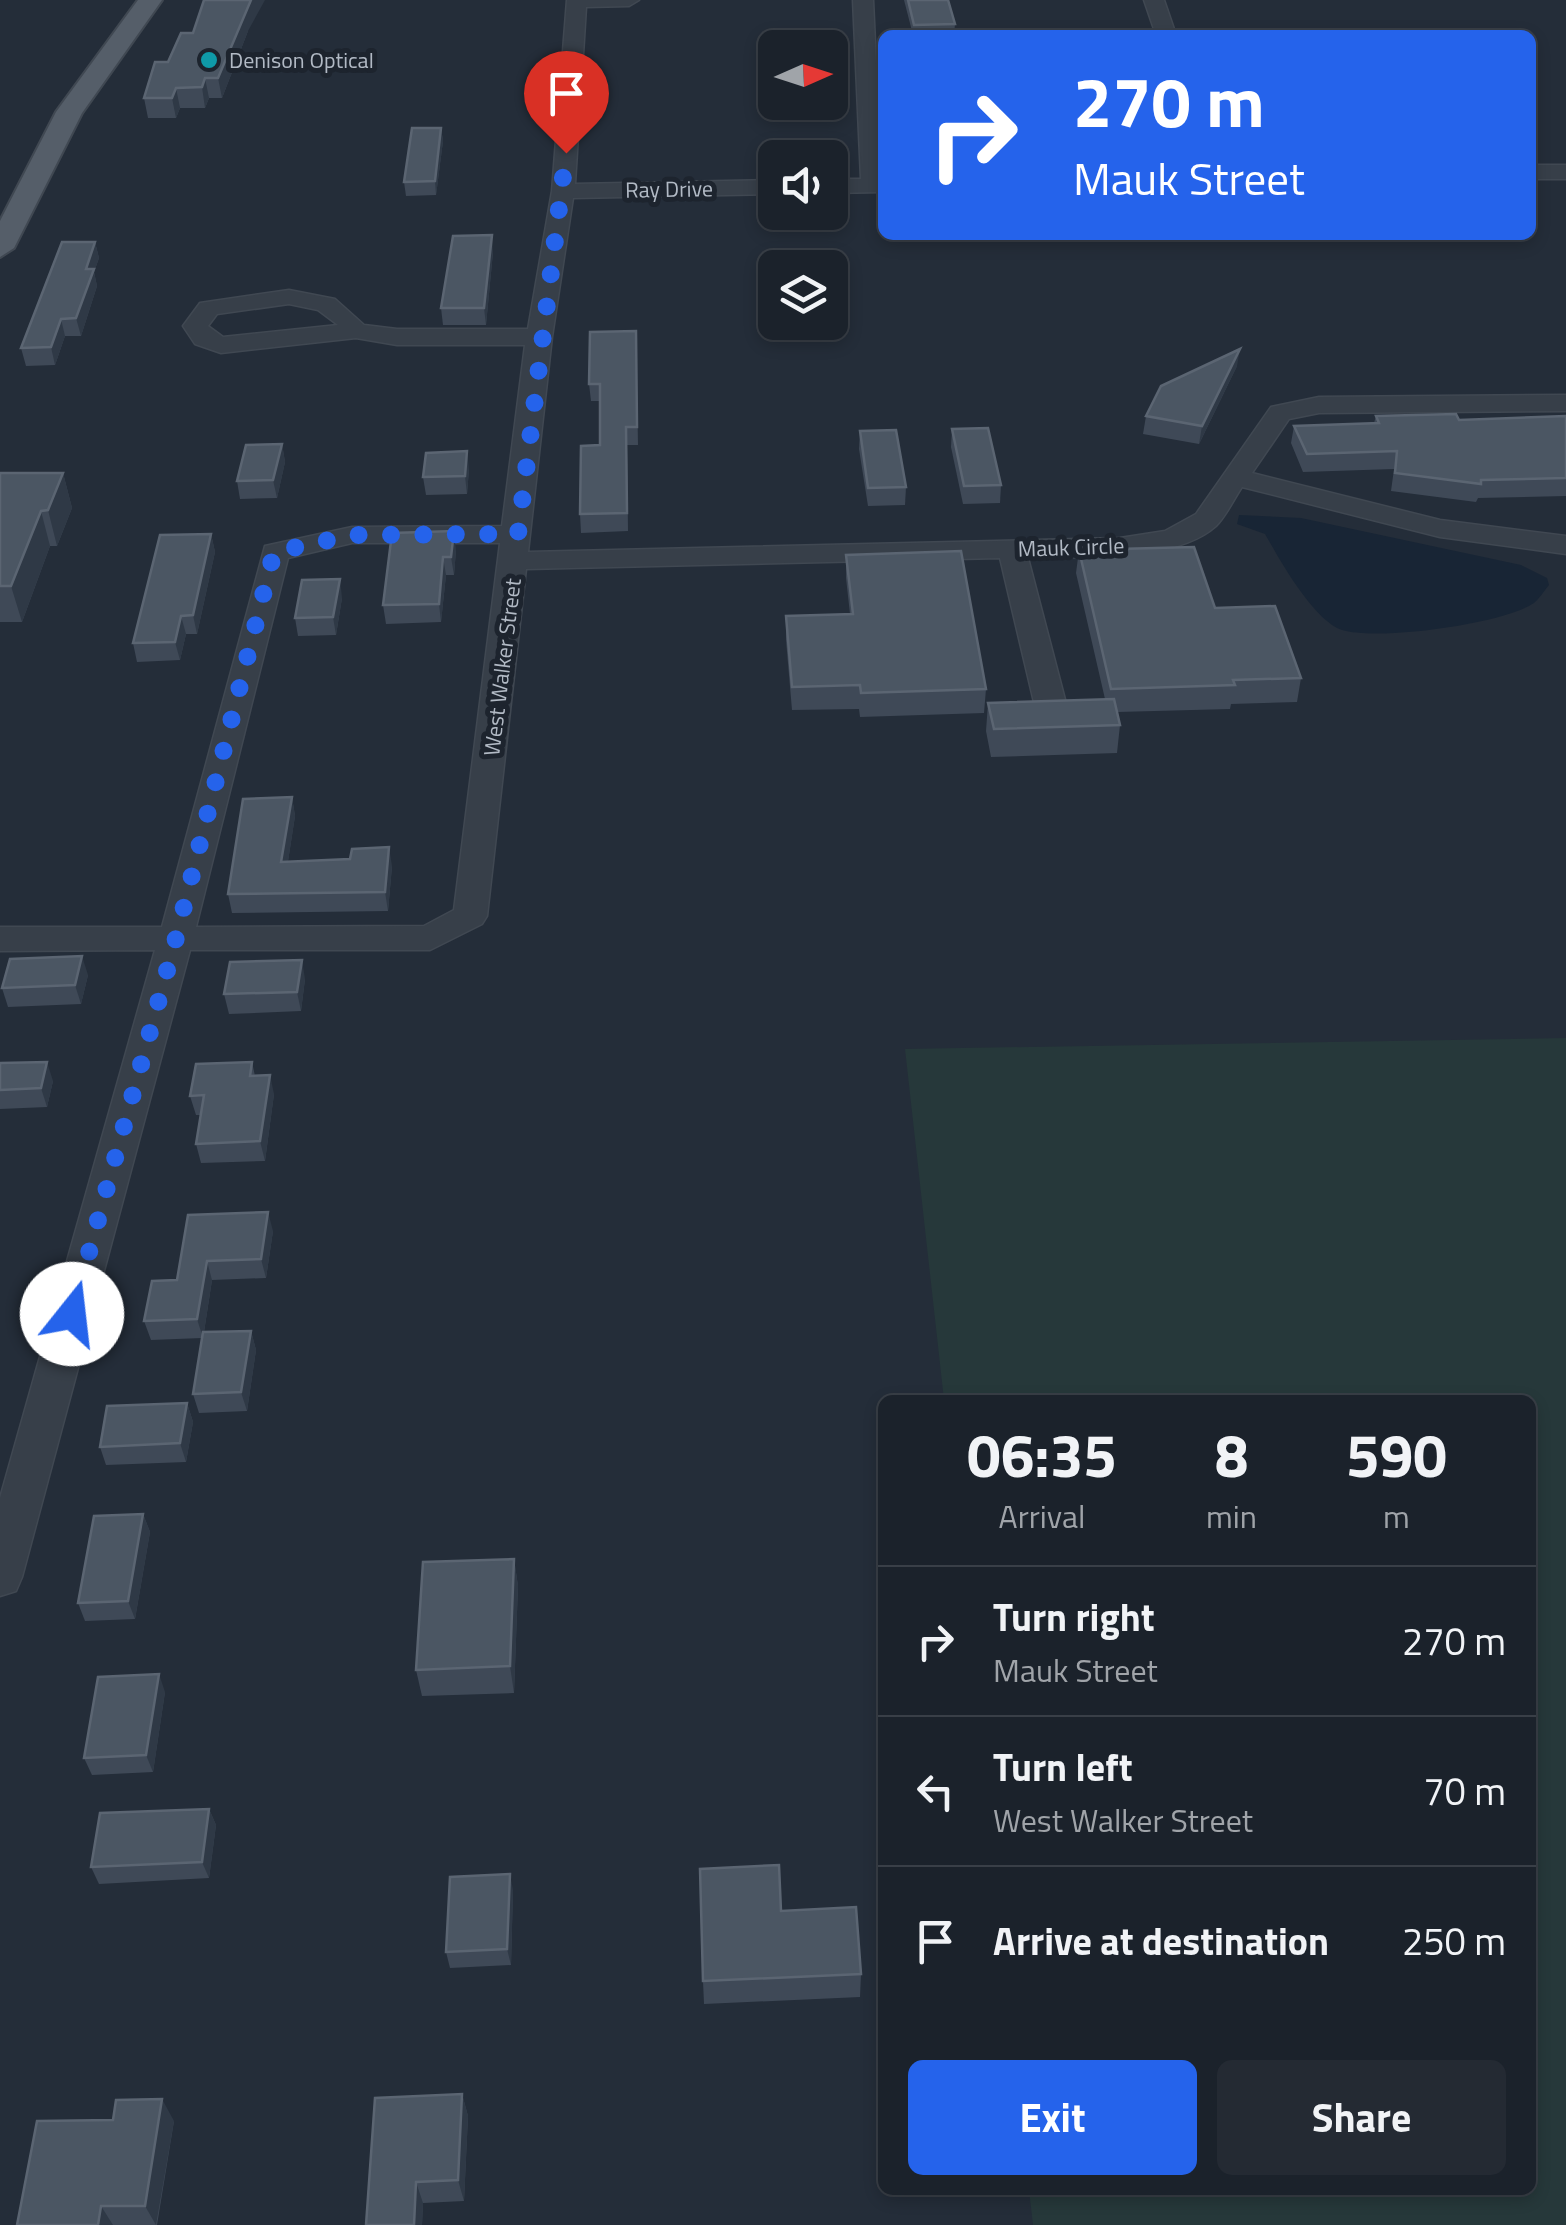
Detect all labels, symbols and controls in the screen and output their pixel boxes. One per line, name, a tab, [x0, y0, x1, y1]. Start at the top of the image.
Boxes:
north arrow	[758, 30, 848, 120]
map controls	[758, 30, 848, 340]
place label: Denison Optical	[229, 43, 374, 77]
text: 270 m	[1073, 48, 1265, 154]
marker: Denison Optical	[198, 49, 220, 71]
pin	[524, 51, 609, 154]
icon: arrive	[539, 66, 594, 121]
icon: right	[908, 70, 1038, 200]
button: sound	[758, 140, 848, 230]
text: Mauk Street	[1073, 144, 1305, 212]
street label: Ray Drive	[625, 171, 713, 207]
button: layers	[758, 250, 848, 340]
street label: Mauk Circle	[1017, 528, 1125, 566]
street label: West Walker Street	[474, 576, 530, 758]
position arrow	[20, 1262, 124, 1366]
text: 06:35	[967, 1409, 1117, 1500]
text: 8	[1215, 1409, 1248, 1500]
text: 590	[1346, 1409, 1447, 1500]
text: Arrival	[999, 1492, 1085, 1540]
text: min	[1206, 1492, 1257, 1540]
text: m	[1383, 1492, 1410, 1540]
text: Turn right	[993, 1588, 1155, 1646]
text: 270 m	[1402, 1612, 1506, 1670]
icon: right	[908, 1614, 963, 1669]
text: Mauk Street	[993, 1646, 1158, 1694]
text: Turn left	[993, 1738, 1133, 1796]
text: 70 m	[1423, 1762, 1506, 1820]
icon: left	[908, 1764, 963, 1819]
text: West Walker Street	[993, 1796, 1253, 1844]
text: Arrive at destination	[993, 1912, 1329, 1970]
text: 250 m	[1402, 1912, 1506, 1970]
icon: arrive	[908, 1914, 963, 1969]
button: Exit	[908, 2060, 1197, 2175]
button: Share	[1217, 2060, 1506, 2175]

